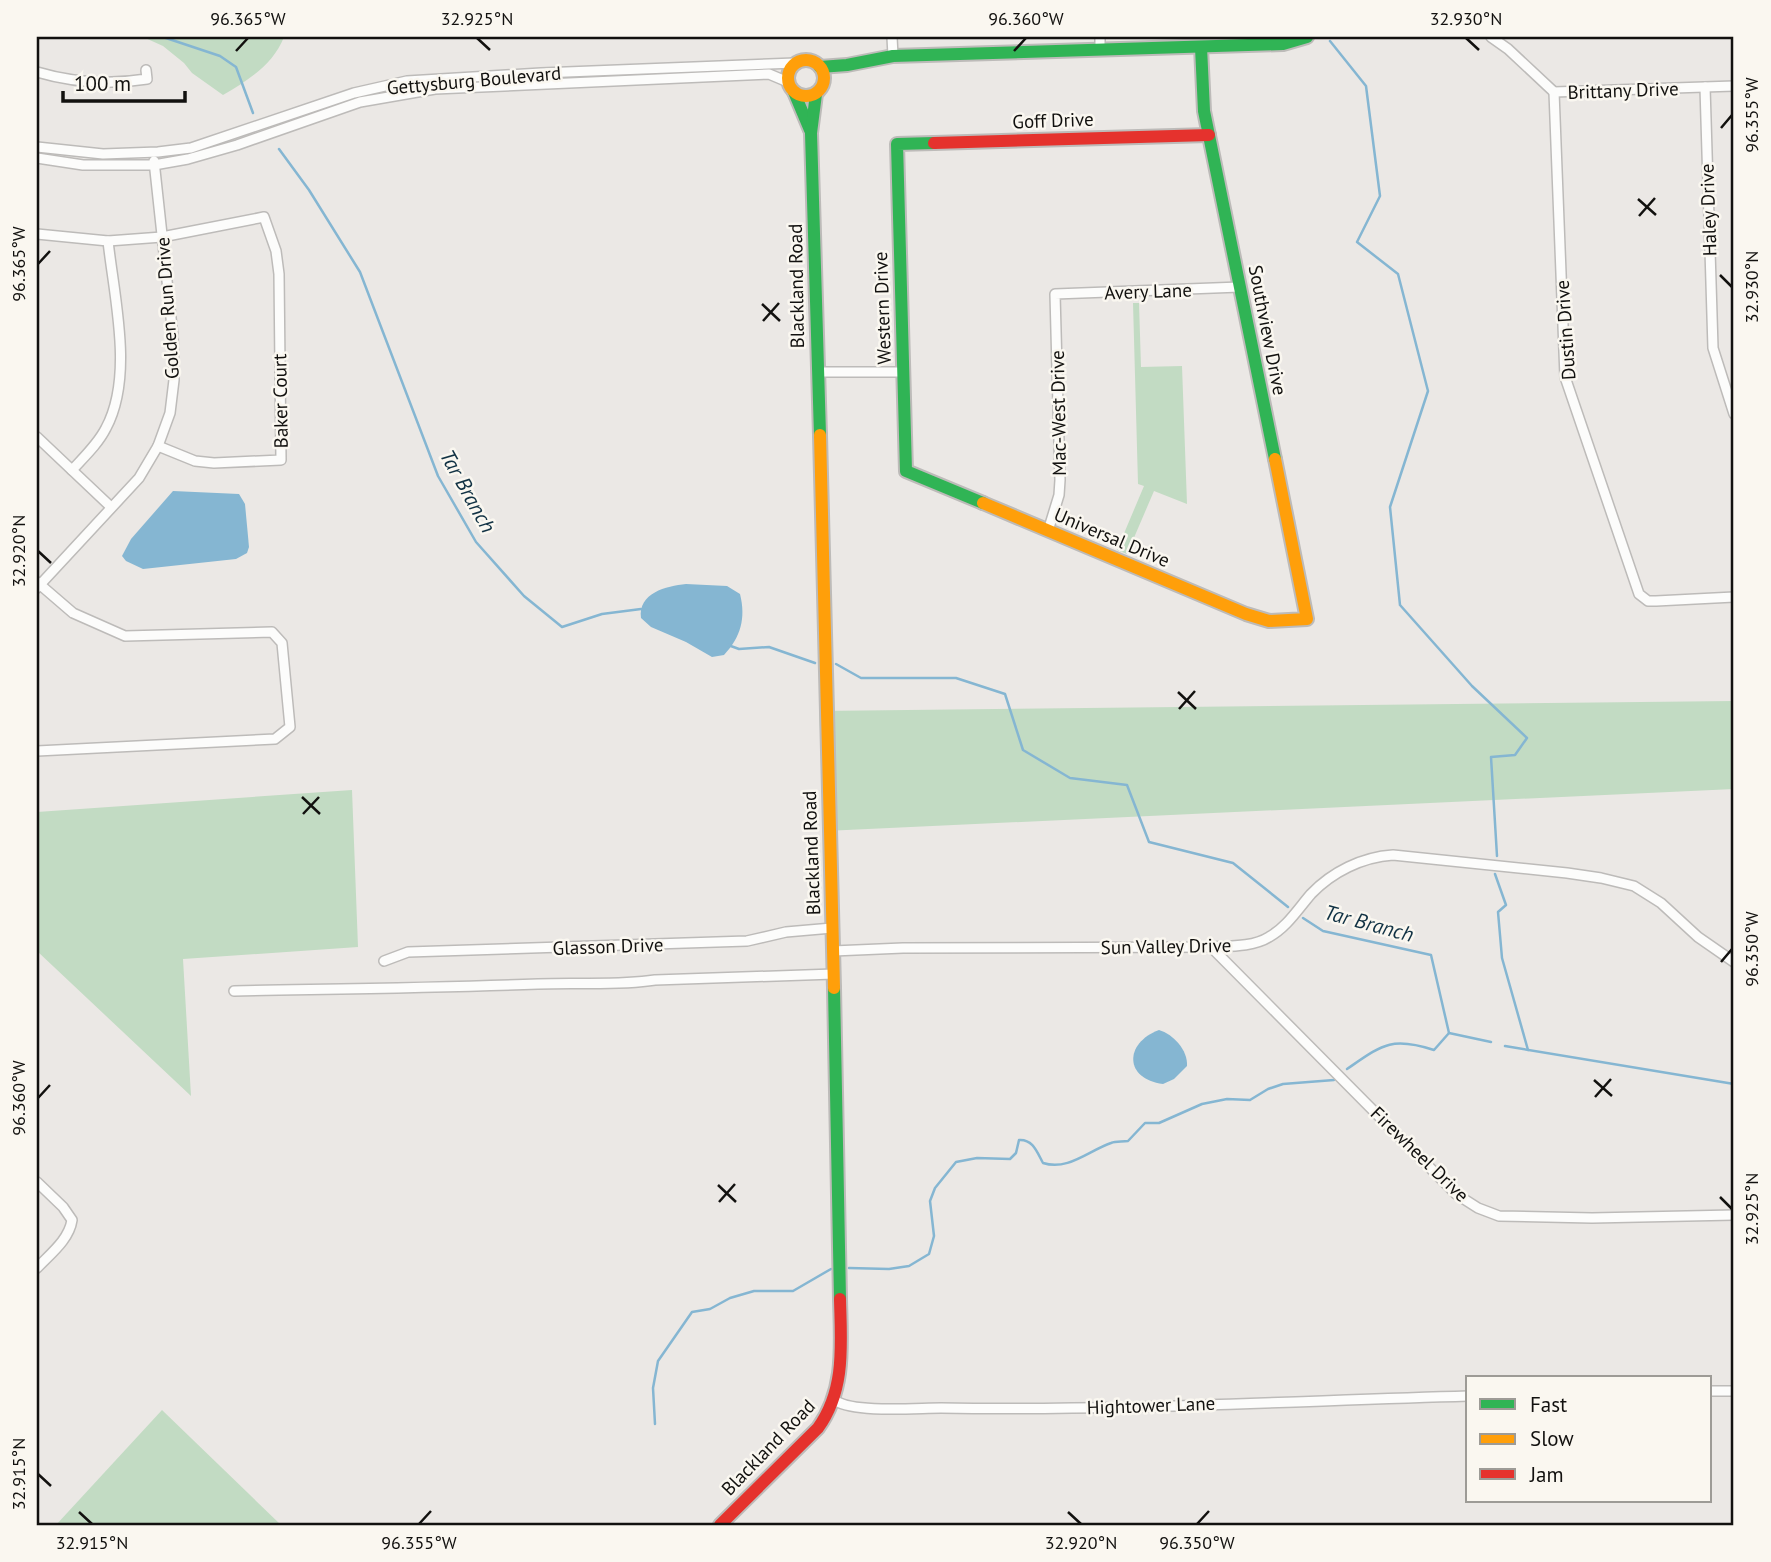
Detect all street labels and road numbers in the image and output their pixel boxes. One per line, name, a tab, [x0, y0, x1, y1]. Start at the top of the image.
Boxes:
street label: Gettysburg Boulevard	[386, 60, 562, 100]
street label: Brittany Drive	[1567, 76, 1679, 104]
street label: Goff Drive	[1012, 107, 1094, 133]
street label: Haley Drive	[1694, 163, 1722, 257]
street label: Blackland Road	[783, 223, 809, 349]
street label: Golden Run Drive	[150, 236, 184, 380]
street label: Western Drive	[868, 251, 896, 365]
street label: Southview Drive	[1244, 263, 1292, 397]
street label: Avery Lane	[1104, 277, 1192, 305]
street label: Dustin Drive	[1550, 279, 1580, 381]
street label: Mac-West Drive	[1045, 350, 1071, 476]
street label: Baker Court	[267, 353, 293, 449]
street label: Universal Drive	[1050, 502, 1174, 572]
street label: Blackland Road	[797, 790, 825, 916]
street label: Glasson Drive	[552, 932, 664, 960]
street label: Sun Valley Drive	[1100, 933, 1232, 959]
street label: Firewheel Drive	[1366, 1101, 1474, 1207]
street label: Hightower Lane	[1086, 1391, 1216, 1419]
street label: Blackland Road	[716, 1394, 820, 1500]

